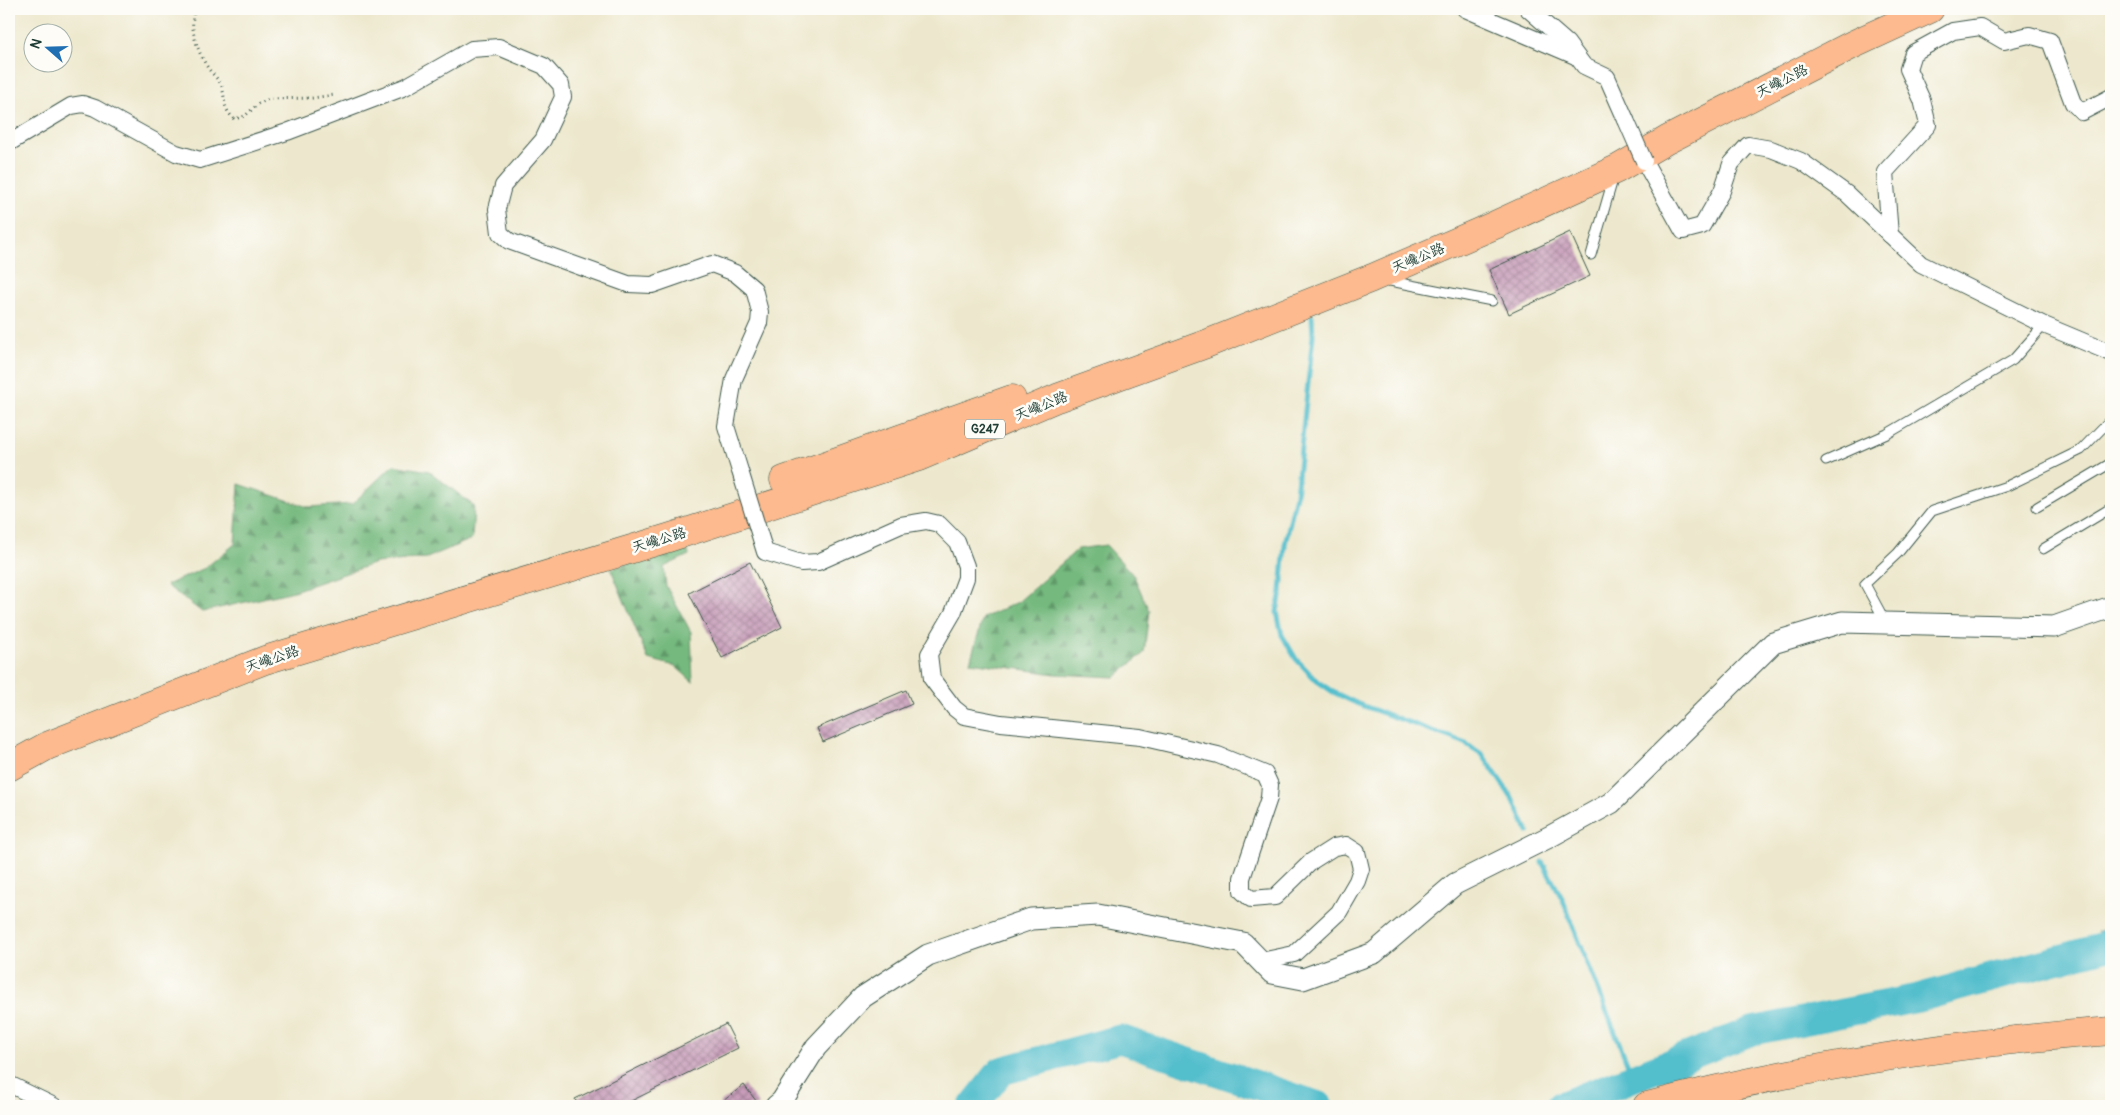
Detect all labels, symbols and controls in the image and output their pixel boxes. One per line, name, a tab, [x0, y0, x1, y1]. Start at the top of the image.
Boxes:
north arrow	[22, 22, 72, 72]
text: N	[27, 36, 46, 51]
street label: 天巉公路	[1753, 61, 1811, 101]
street label: 天巉公路	[1389, 239, 1447, 277]
street label: 天巉公路	[1012, 388, 1070, 424]
road number: G247	[965, 419, 1005, 438]
street label: 天巉公路	[630, 524, 688, 556]
street label: 天巉公路	[243, 642, 301, 676]

